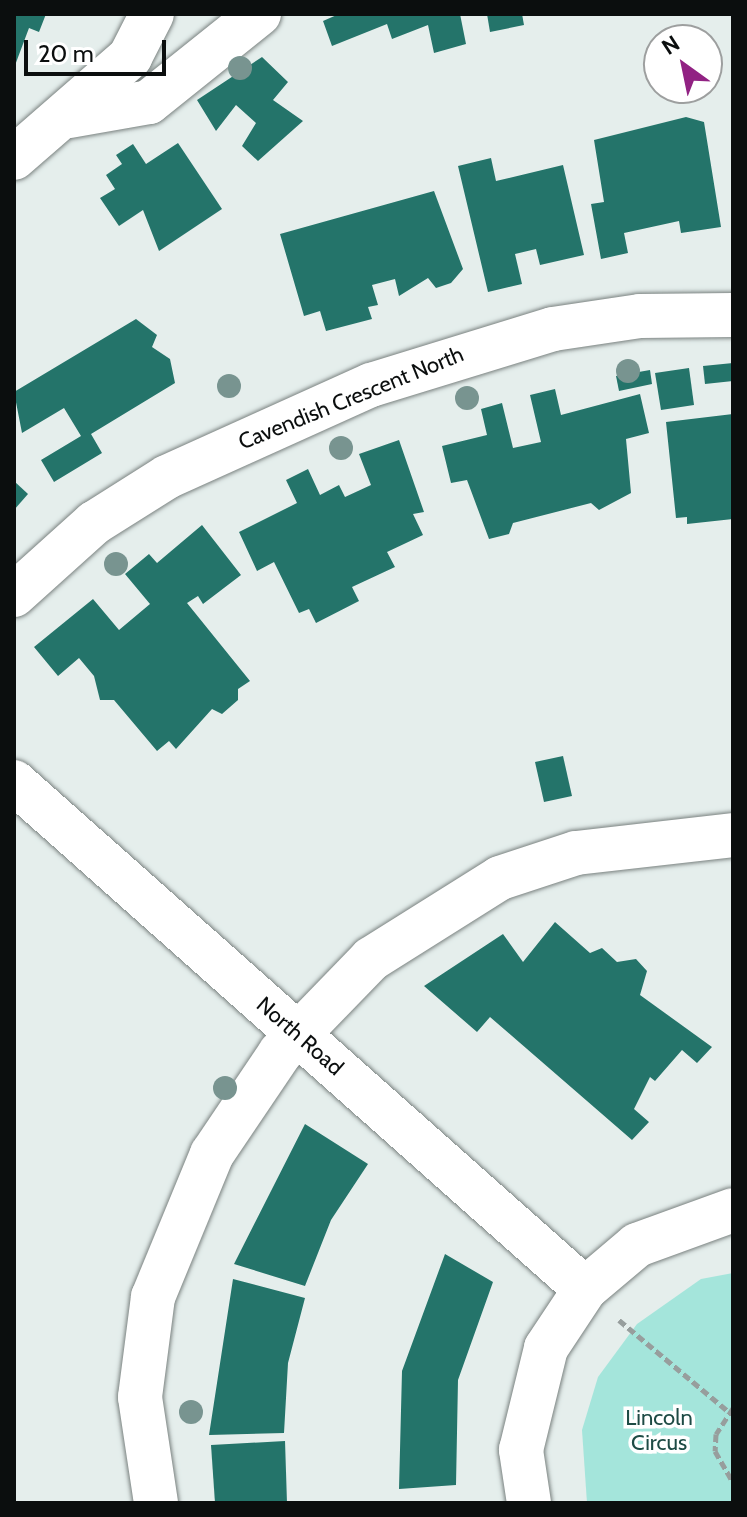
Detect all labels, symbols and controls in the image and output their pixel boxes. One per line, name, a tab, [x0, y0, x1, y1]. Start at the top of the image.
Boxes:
scale bar	[28, 24, 170, 74]
north arrow	[643, 24, 723, 104]
text: N	[657, 30, 685, 61]
text: 20 m	[38, 39, 94, 68]
street label: Cavendish Crescent North	[235, 341, 467, 455]
street label: North Road	[251, 991, 349, 1081]
park label: Lincoln Circus	[625, 1404, 693, 1456]

